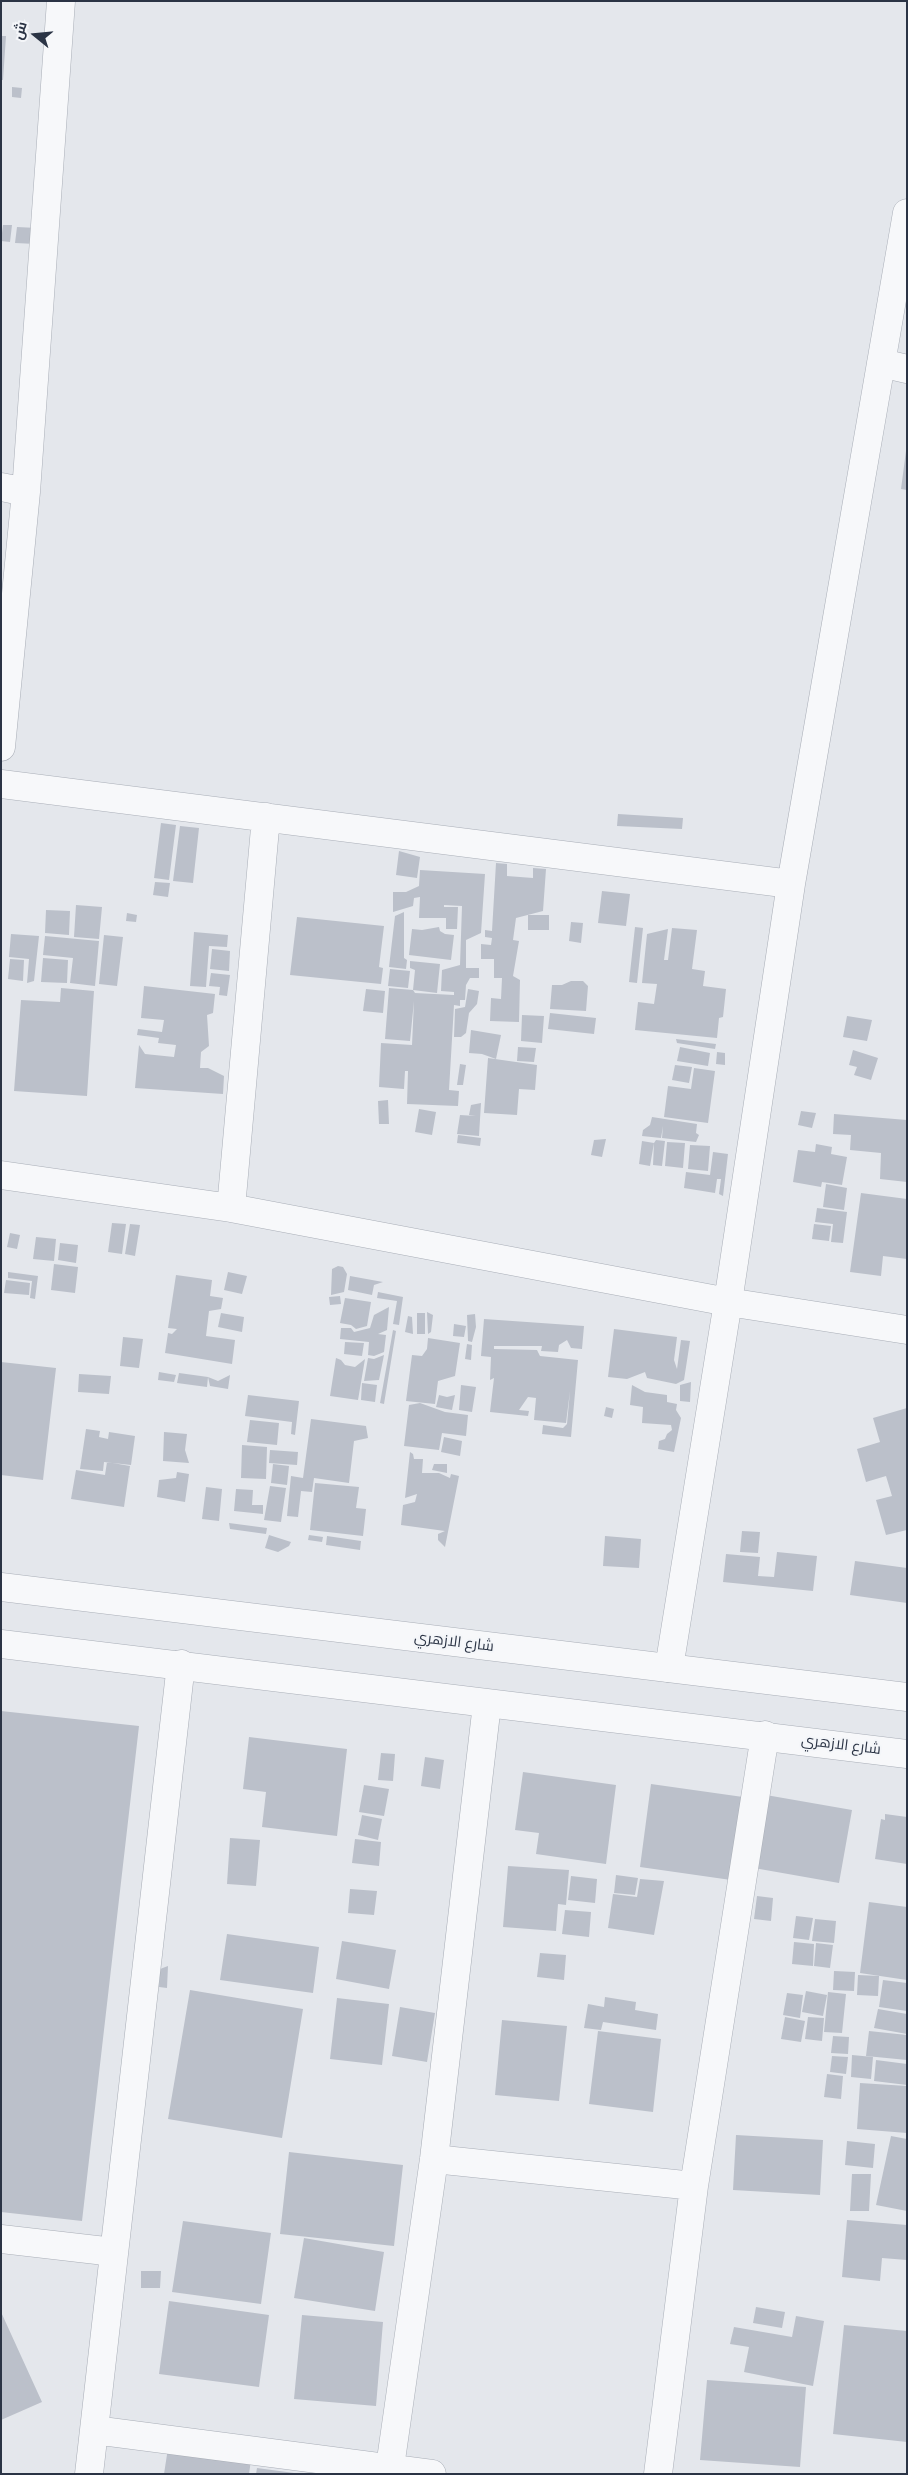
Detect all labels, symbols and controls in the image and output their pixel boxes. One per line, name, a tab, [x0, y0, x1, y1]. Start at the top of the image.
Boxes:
north arrow	[10, 10, 60, 60]
text: ش	[9, 19, 31, 42]
street label: شارع الازهري	[413, 1628, 495, 1656]
street label: شارع الازهري	[800, 1731, 882, 1759]

